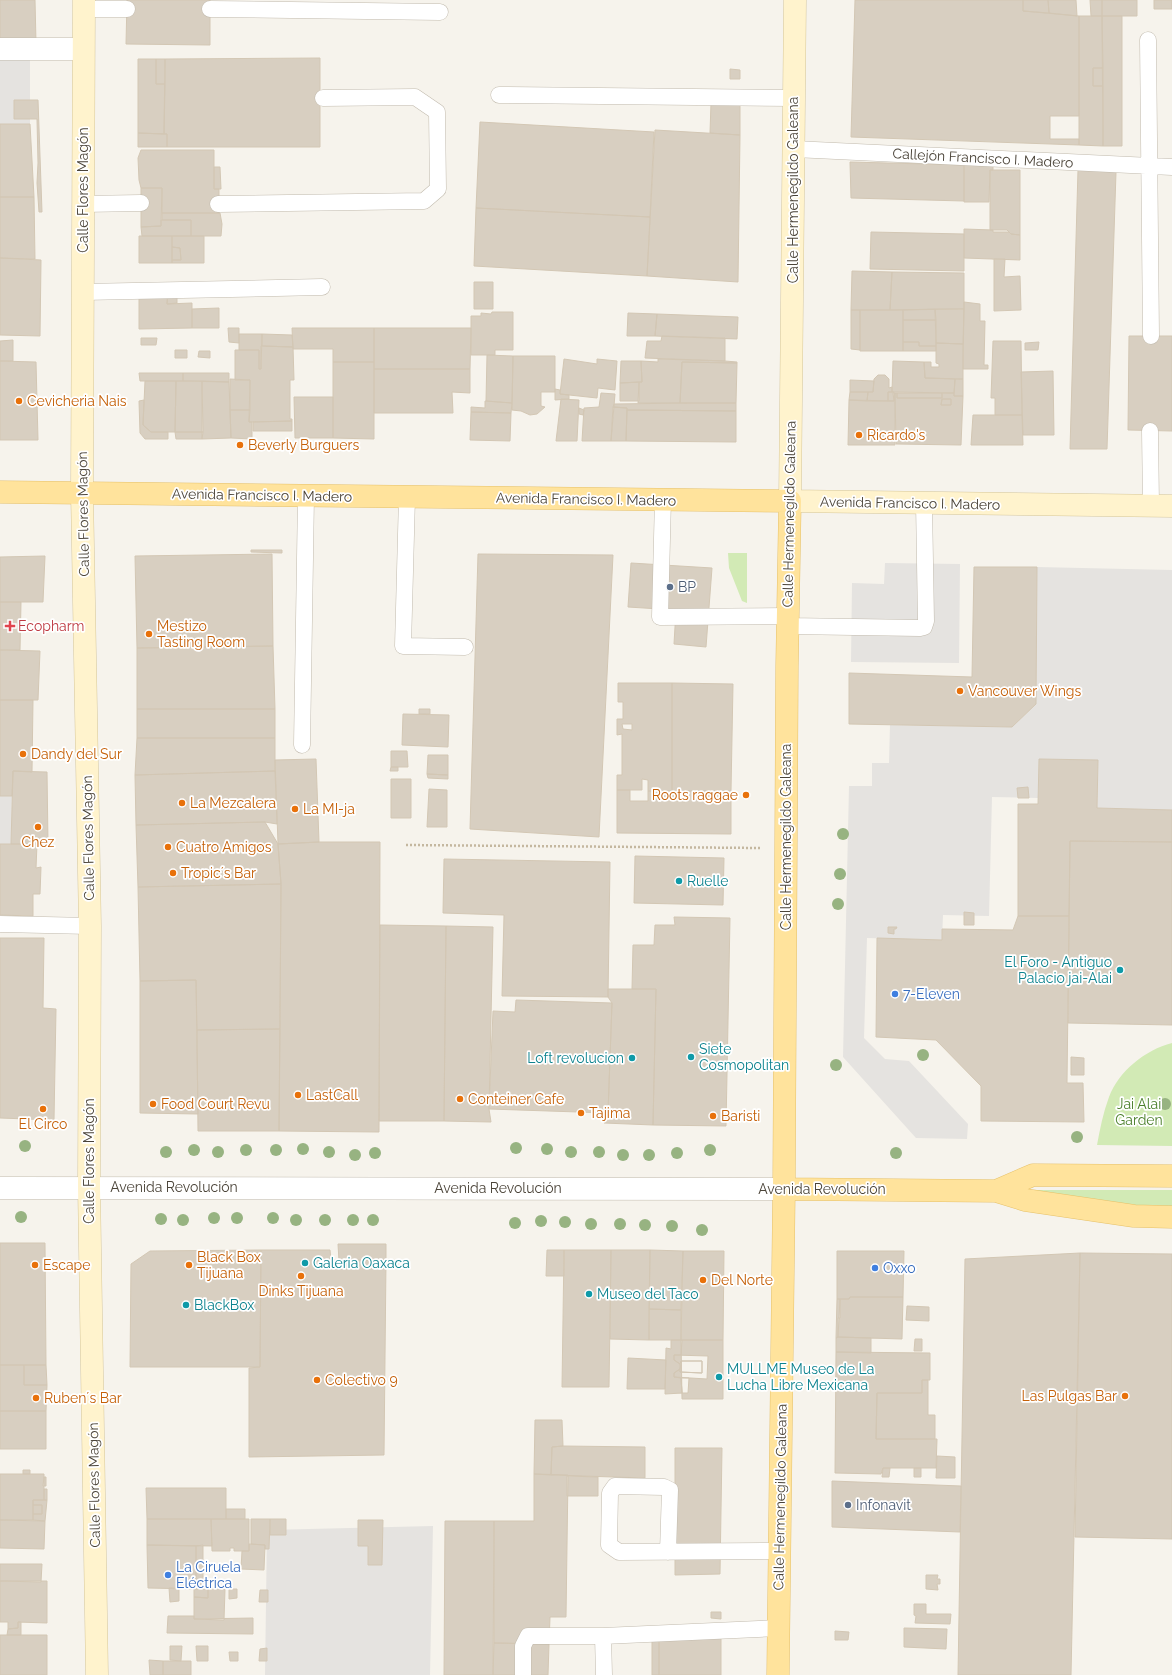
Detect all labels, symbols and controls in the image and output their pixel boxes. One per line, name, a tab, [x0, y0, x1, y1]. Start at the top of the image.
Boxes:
street label: Calle Hermenegildo Galeana	[785, 97, 801, 283]
street label: Calle Flores Magón	[75, 127, 91, 253]
street label: Callejón Francisco I. Madero	[892, 145, 1074, 171]
place label: Cevicheria Nais	[27, 393, 127, 409]
marker: Cevicheria Nais	[14, 396, 24, 406]
street label: Calle Hermenegildo Galeana	[779, 421, 799, 607]
place label: Ricardo's	[867, 427, 926, 443]
marker: Ricardo's	[854, 430, 864, 440]
place label: Beverly Burguers	[248, 437, 360, 453]
marker: Beverly Burguers	[235, 440, 245, 450]
street label: Calle Flores Magón	[74, 451, 92, 577]
street label: Avenida Francisco I. Madero	[172, 485, 352, 505]
street label: Avenida Francisco I. Madero	[496, 489, 676, 509]
street label: Avenida Francisco I. Madero	[820, 493, 1000, 513]
place label: BP	[678, 579, 696, 595]
marker: BP	[665, 582, 675, 592]
place label: Ecopharm	[18, 618, 84, 634]
place label: Mestizo Tasting Room	[157, 618, 245, 650]
marker: Ecopharm	[5, 621, 15, 631]
marker: Mestizo Tasting Room	[144, 629, 154, 639]
place label: Vancouver Wings	[968, 683, 1081, 699]
marker: Vancouver Wings	[955, 686, 965, 696]
street label: Calle Hermenegildo Galeana	[778, 744, 794, 930]
place label: Dandy del Sur	[31, 746, 122, 762]
marker: Dandy del Sur	[18, 749, 28, 759]
street label: Calle Flores Magón	[79, 775, 97, 901]
place label: Roots raggae	[652, 787, 738, 803]
marker: Roots raggae	[741, 790, 751, 800]
place label: La Mezcalera	[190, 795, 276, 811]
marker: La Mezcalera	[177, 798, 187, 808]
place label: La MI-ja	[303, 801, 355, 817]
marker: La MI-ja	[290, 804, 300, 814]
marker: Chez	[33, 822, 43, 832]
place label: Chez	[22, 834, 54, 850]
place label: Cuatro Amigos	[176, 839, 272, 855]
marker: Cuatro Amigos	[163, 842, 173, 852]
place label: Tropic´s Bar	[181, 865, 256, 881]
marker: Tropic´s Bar	[168, 868, 178, 878]
place label: Ruelle	[687, 873, 728, 889]
marker: Ruelle	[674, 876, 684, 886]
place label: El Foro - Antiguo Palacio jai-Alai	[1004, 954, 1112, 986]
marker: El Foro - Antiguo Palacio jai-Alai	[1115, 965, 1125, 975]
place label: 7-Eleven	[903, 986, 960, 1002]
marker: 7-Eleven	[890, 989, 900, 999]
place label: Siete Cosmopolitan	[699, 1041, 789, 1073]
place label: Loft revolucion	[527, 1050, 624, 1066]
marker: Siete Cosmopolitan	[686, 1052, 696, 1062]
marker: Loft revolucion	[627, 1053, 637, 1063]
place label: LastCall	[306, 1087, 358, 1103]
marker: LastCall	[293, 1090, 303, 1100]
place label: Conteiner Cafe	[468, 1091, 564, 1107]
marker: Conteiner Cafe	[455, 1094, 465, 1104]
place label: Food Court Revu	[161, 1096, 270, 1112]
park label: Jai Alai Garden	[1115, 1096, 1163, 1128]
street label: Calle Flores Magón	[81, 1098, 97, 1224]
marker: Food Court Revu	[148, 1099, 158, 1109]
marker: El Circo	[38, 1104, 48, 1114]
place label: Tajima	[589, 1105, 630, 1121]
marker: Tajima	[576, 1108, 586, 1118]
place label: Baristi	[721, 1108, 760, 1124]
marker: Baristi	[708, 1111, 718, 1121]
place label: El Circo	[19, 1116, 67, 1132]
street label: Avenida Revolución	[110, 1179, 238, 1195]
street label: Avenida Revolución	[434, 1180, 562, 1196]
street label: Avenida Revolución	[758, 1181, 886, 1197]
place label: Black Box Tijuana	[197, 1249, 261, 1281]
place label: Galeria Oaxaca	[313, 1255, 410, 1271]
place label: Escape	[43, 1257, 90, 1273]
marker: Galeria Oaxaca	[300, 1258, 310, 1268]
marker: Escape	[30, 1260, 40, 1270]
marker: Black Box Tijuana	[184, 1260, 194, 1270]
place label: Oxxo	[883, 1260, 916, 1276]
marker: Oxxo	[870, 1263, 880, 1273]
marker: Dinks Tijuana	[296, 1271, 306, 1281]
place label: Del Norte	[711, 1272, 773, 1288]
marker: Del Norte	[698, 1275, 708, 1285]
place label: Dinks Tijuana	[258, 1283, 344, 1299]
place label: Museo del Taco	[597, 1286, 699, 1302]
marker: Museo del Taco	[584, 1289, 594, 1299]
place label: BlackBox	[194, 1297, 254, 1313]
marker: BlackBox	[181, 1300, 191, 1310]
place label: MULLME Museo de La Lucha Libre Mexicana	[727, 1361, 874, 1393]
place label: Colectivo 9	[325, 1372, 398, 1388]
marker: MULLME Museo de La Lucha Libre Mexicana	[714, 1372, 724, 1382]
marker: Colectivo 9	[312, 1375, 322, 1385]
place label: Las Pulgas Bar	[1022, 1388, 1117, 1404]
place label: Ruben´s Bar	[44, 1390, 122, 1406]
marker: Las Pulgas Bar	[1120, 1391, 1130, 1401]
marker: Ruben´s Bar	[31, 1393, 41, 1403]
street label: Calle Hermenegildo Galeana	[770, 1404, 790, 1590]
street label: Calle Flores Magón	[85, 1422, 103, 1548]
place label: Infonavit	[856, 1497, 911, 1513]
marker: Infonavit	[843, 1500, 853, 1510]
place label: La Ciruela Eléctrica	[176, 1559, 241, 1591]
marker: La Ciruela Eléctrica	[163, 1570, 173, 1580]

